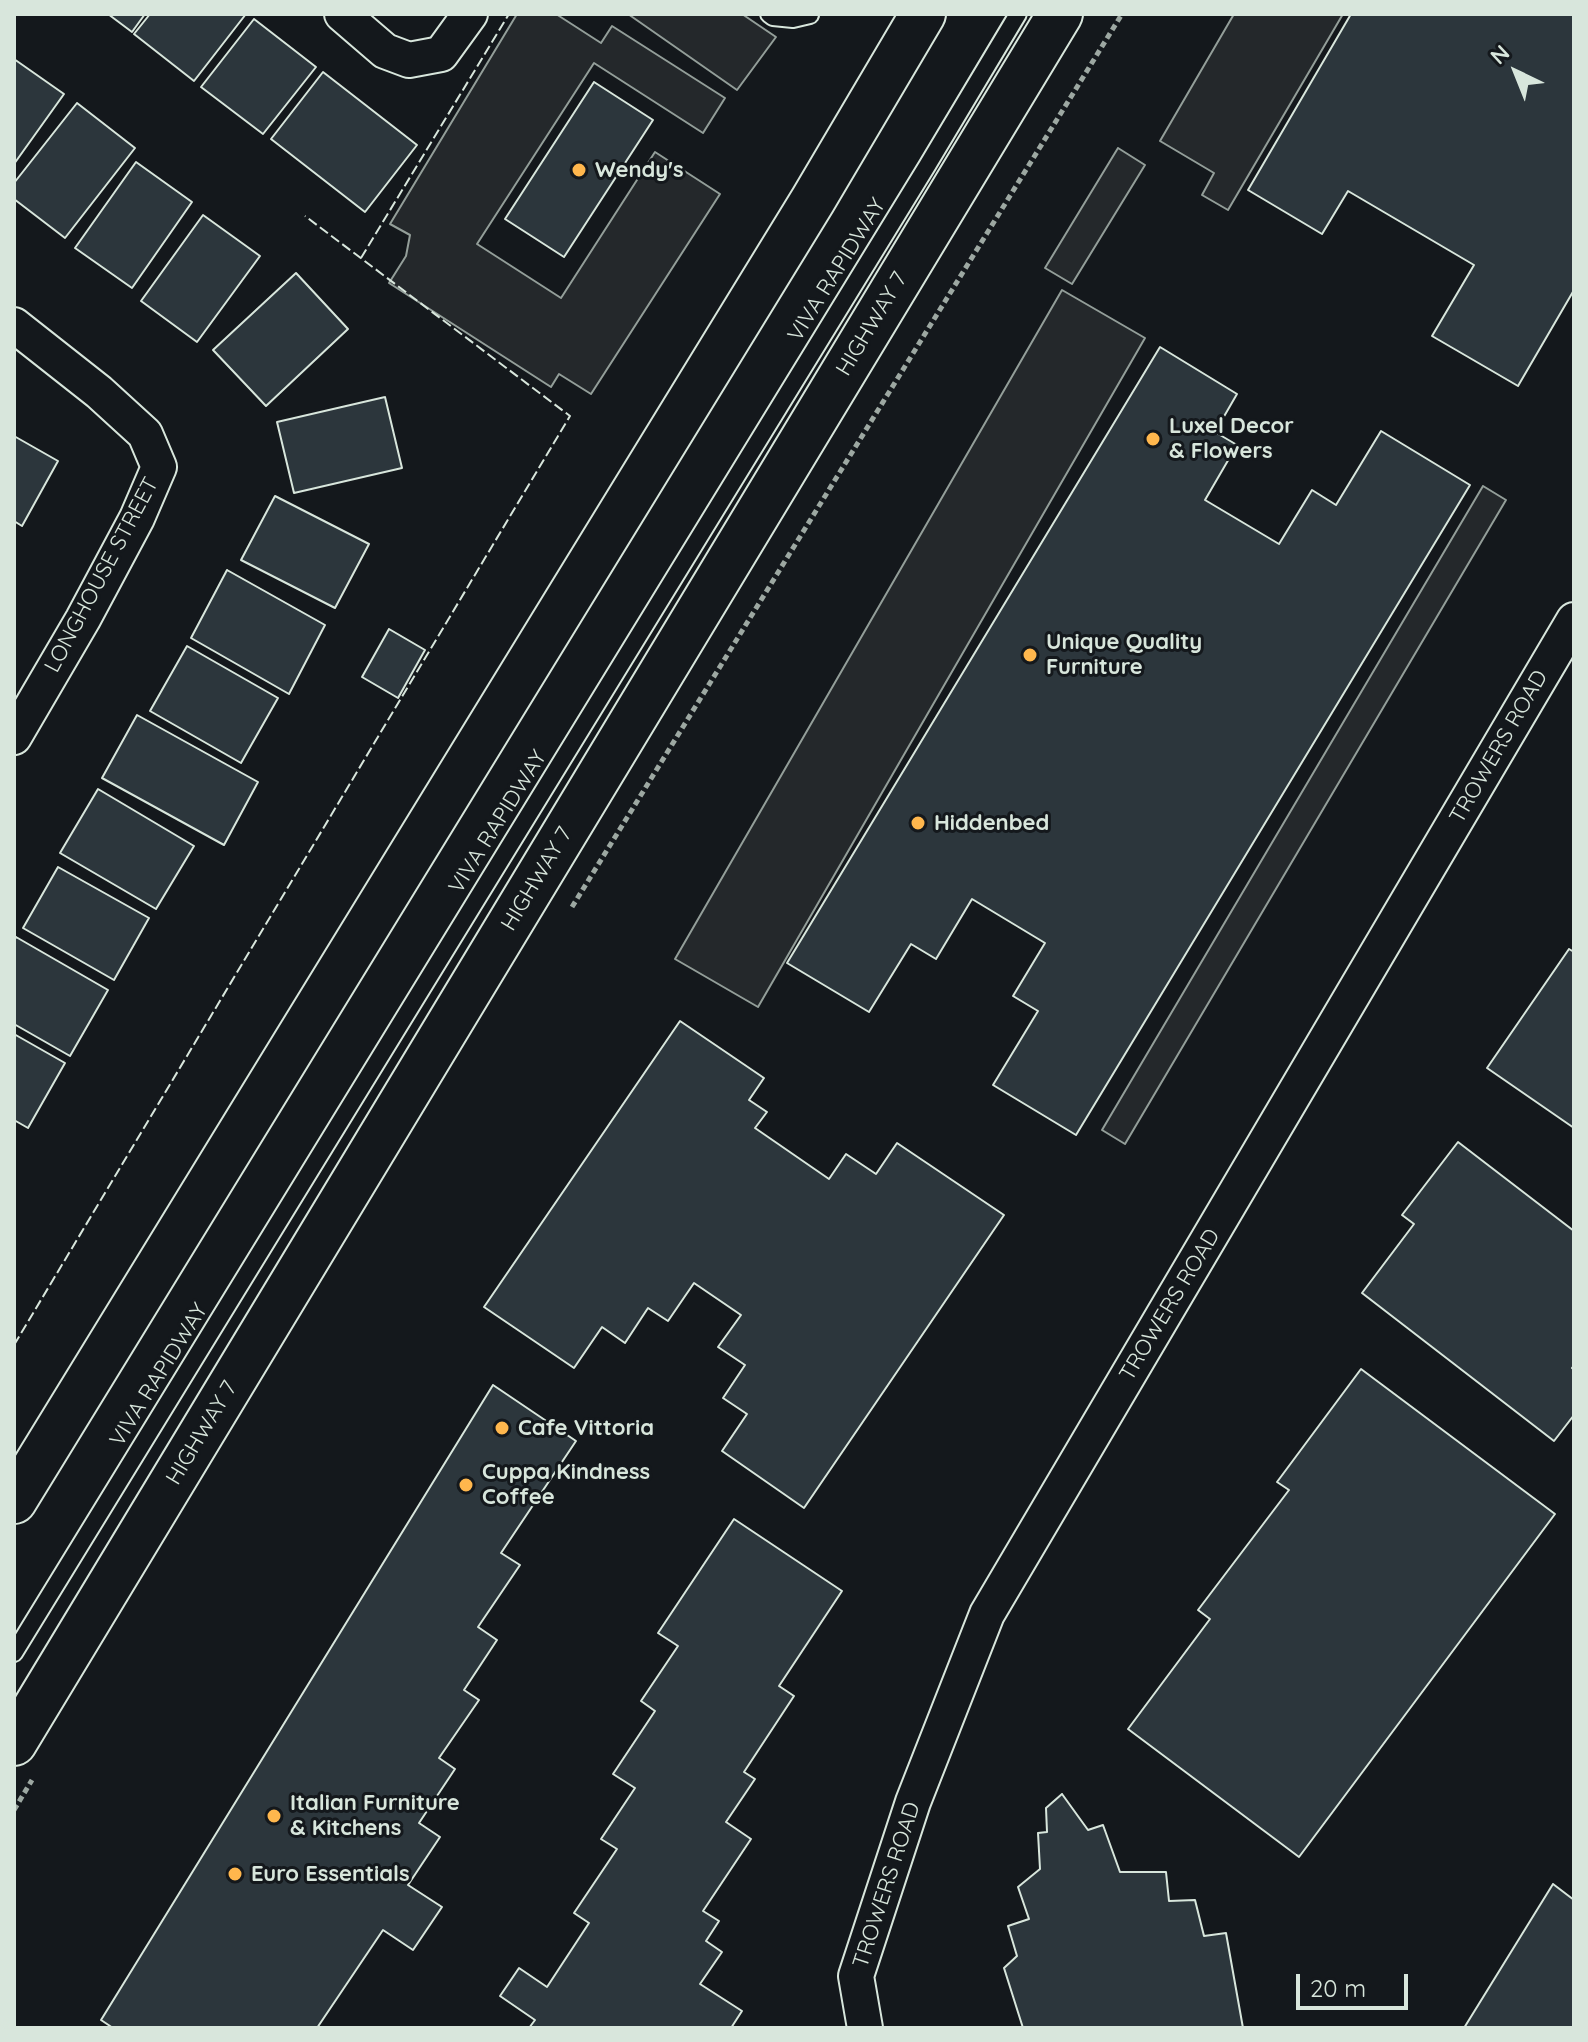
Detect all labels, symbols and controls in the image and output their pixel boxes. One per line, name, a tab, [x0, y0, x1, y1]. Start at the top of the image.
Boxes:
north arrow	[1476, 32, 1556, 112]
text: N	[1484, 39, 1515, 70]
place label: Wendy's	[595, 157, 684, 183]
marker: Wendy's	[570, 161, 588, 179]
street label: VIVA RAPIDWAY	[782, 194, 892, 346]
street label: HIGHWAY 7	[831, 267, 913, 381]
place label: Luxel Decor & Flowers	[1169, 413, 1294, 464]
marker: Luxel Decor & Flowers	[1144, 430, 1162, 448]
street label: LONGHOUSE STREET	[39, 473, 165, 677]
place label: Unique Quality Furniture	[1046, 629, 1202, 680]
marker: Unique Quality Furniture	[1021, 646, 1039, 664]
street label: TROWERS ROAD	[1444, 666, 1554, 828]
street label: VIVA RAPIDWAY	[443, 746, 553, 898]
place label: Hiddenbed	[934, 810, 1049, 836]
marker: Hiddenbed	[909, 814, 927, 832]
street label: HIGHWAY 7	[496, 822, 578, 936]
street label: TROWERS ROAD	[1114, 1224, 1226, 1386]
street label: VIVA RAPIDWAY	[104, 1299, 214, 1451]
street label: HIGHWAY 7	[161, 1376, 243, 1490]
place label: Cafe Vittoria	[518, 1415, 654, 1441]
marker: Cafe Vittoria	[493, 1419, 511, 1437]
place label: Cuppa Kindness Coffee	[482, 1459, 650, 1510]
marker: Cuppa Kindness Coffee	[457, 1476, 475, 1494]
place label: Italian Furniture & Kitchens	[290, 1790, 460, 1842]
street label: TROWERS ROAD	[848, 1799, 926, 1971]
marker: Italian Furniture & Kitchens	[265, 1807, 283, 1825]
place label: Euro Essentials	[251, 1861, 410, 1887]
marker: Euro Essentials	[226, 1865, 244, 1883]
scale bar	[1300, 1958, 1412, 2008]
text: 20 m	[1310, 1973, 1366, 2003]

